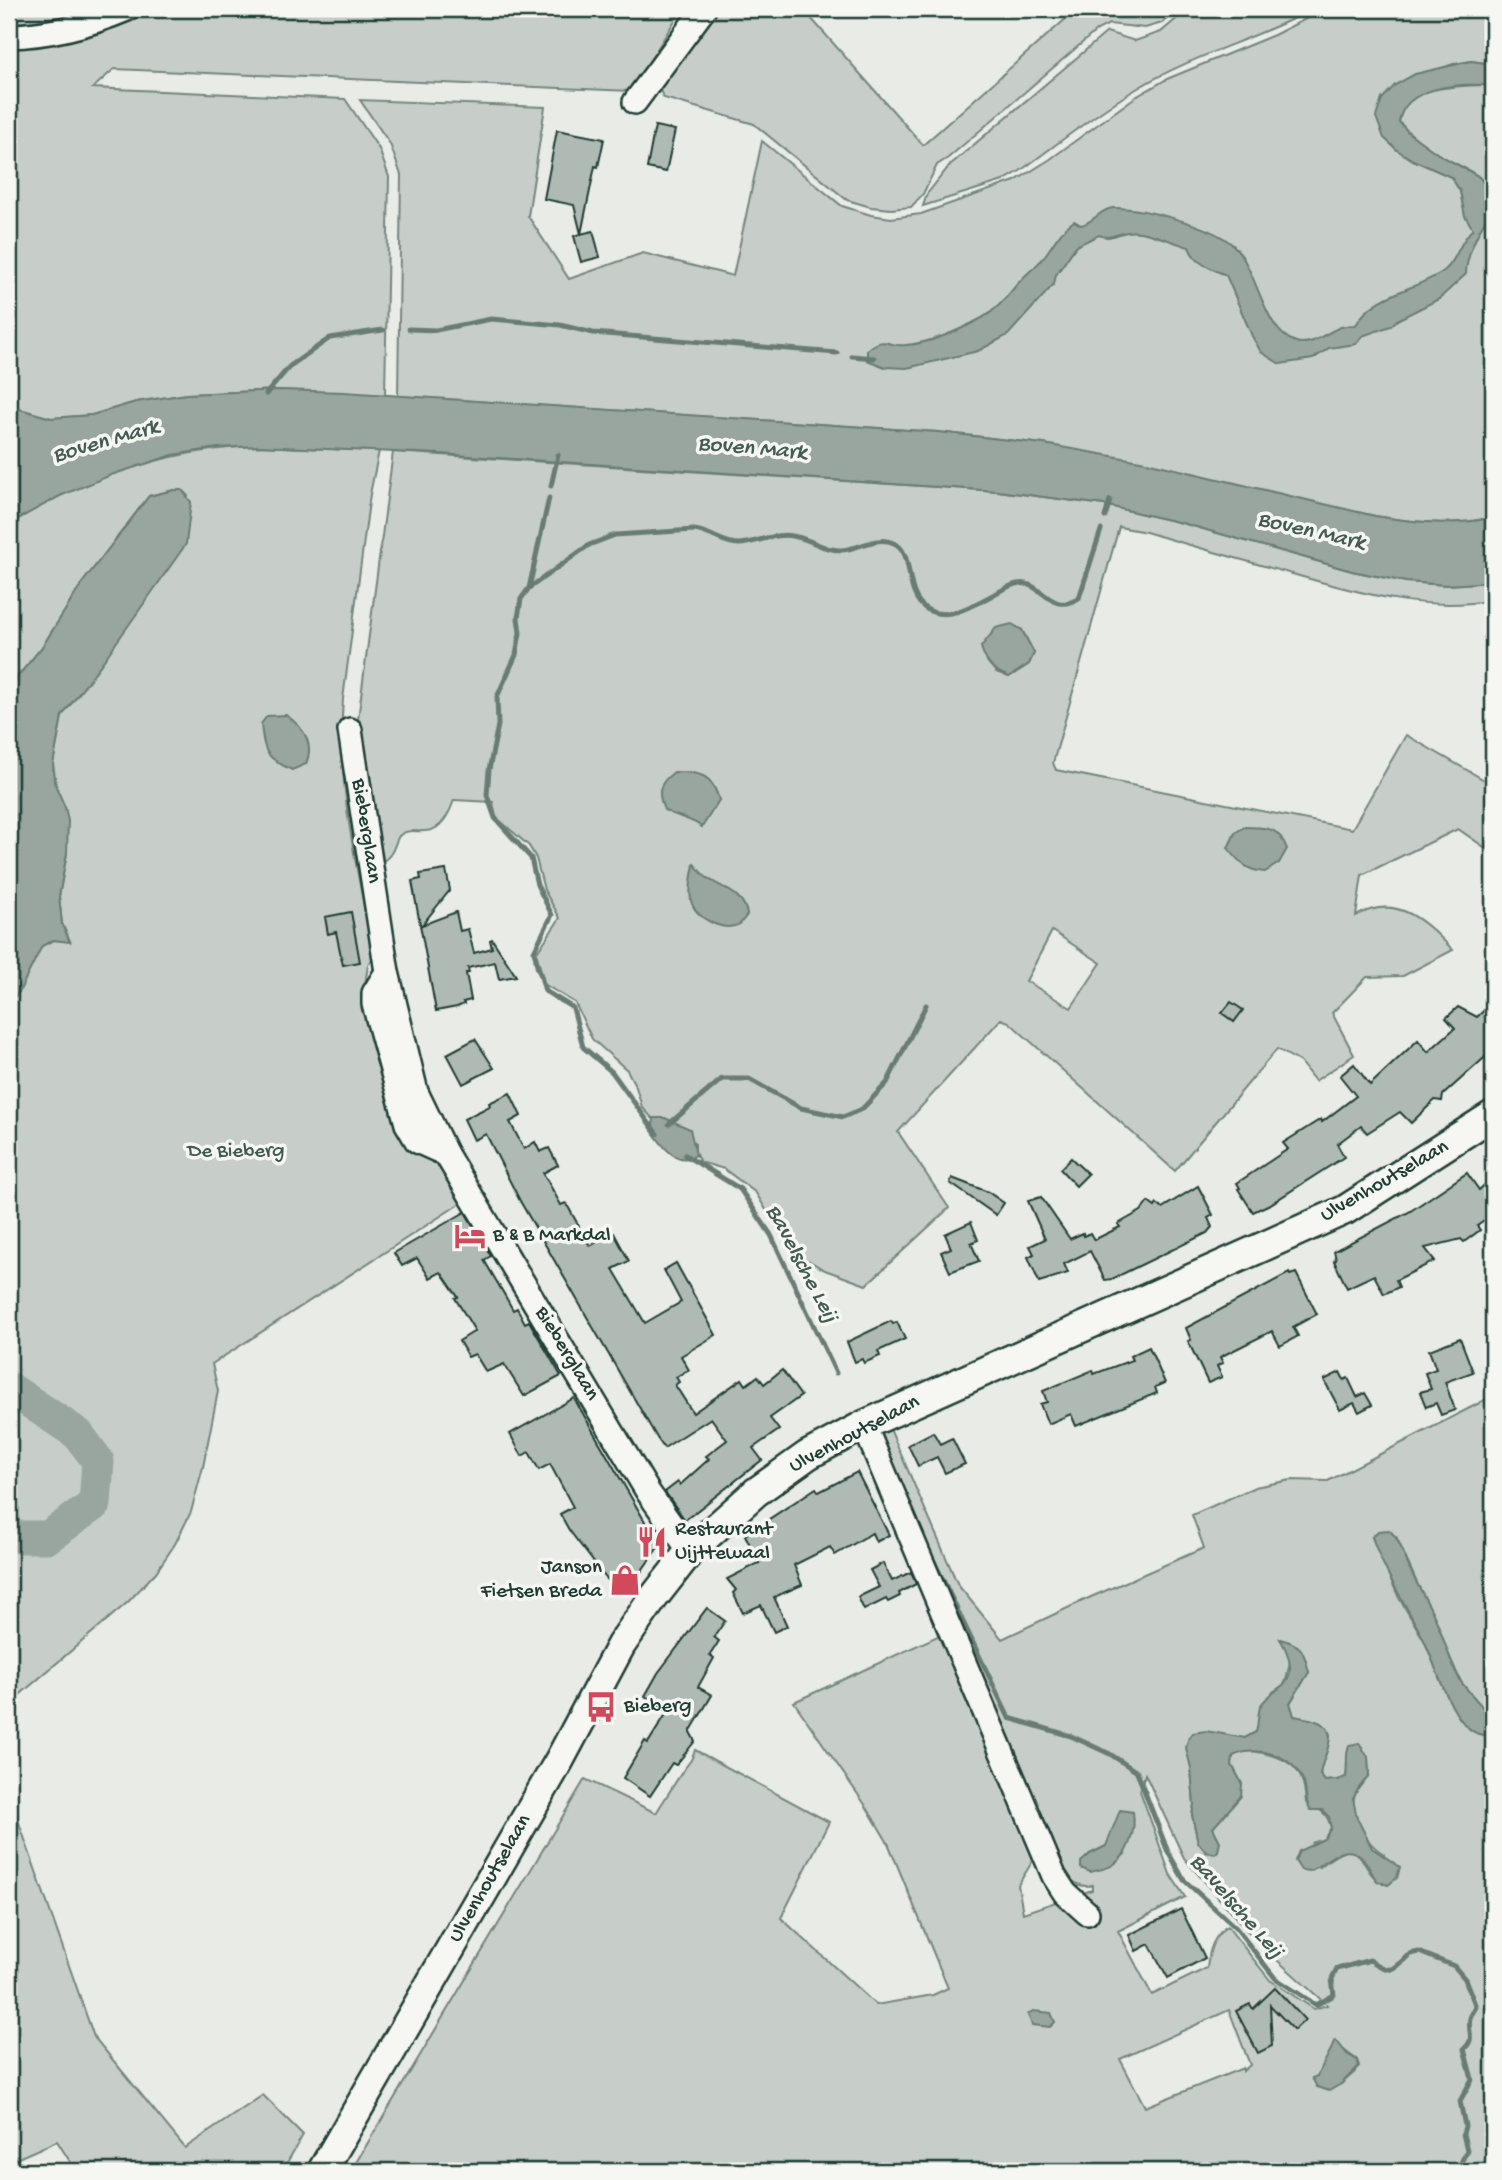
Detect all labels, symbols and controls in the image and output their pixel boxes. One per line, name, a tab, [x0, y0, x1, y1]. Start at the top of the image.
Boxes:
water label: Boven Mark	[50, 413, 165, 470]
water label: Boven Mark	[696, 431, 810, 467]
water label: Boven Mark	[1255, 507, 1370, 558]
street label: Bieberglaan	[344, 776, 386, 885]
street label: Ulvenhoutselaan	[1316, 1135, 1454, 1229]
park label: De Bieberg	[186, 1140, 285, 1165]
water label: Bavelsche Leij	[759, 1200, 844, 1329]
hotel icon: B & B Markdal	[453, 1219, 487, 1253]
place label: B & B Markdal	[492, 1224, 611, 1249]
street label: Bieberglaan	[528, 1302, 604, 1406]
street label: Ulvenhoutselaan	[786, 1390, 924, 1480]
place label: Restaurant Uijttewaal	[675, 1518, 775, 1567]
restaurant icon: Restaurant Uijttewaal	[635, 1525, 669, 1559]
place label: Janson Fietsen Breda	[480, 1556, 603, 1605]
shop icon: Janson Fietsen Breda	[608, 1563, 642, 1597]
bus stop icon: Bieberg	[584, 1690, 618, 1724]
place label: Bieberg	[623, 1695, 691, 1720]
street label: Ulvenhoutselaan	[444, 1810, 538, 1948]
water label: Bavelsche Leij	[1183, 1849, 1290, 1966]

